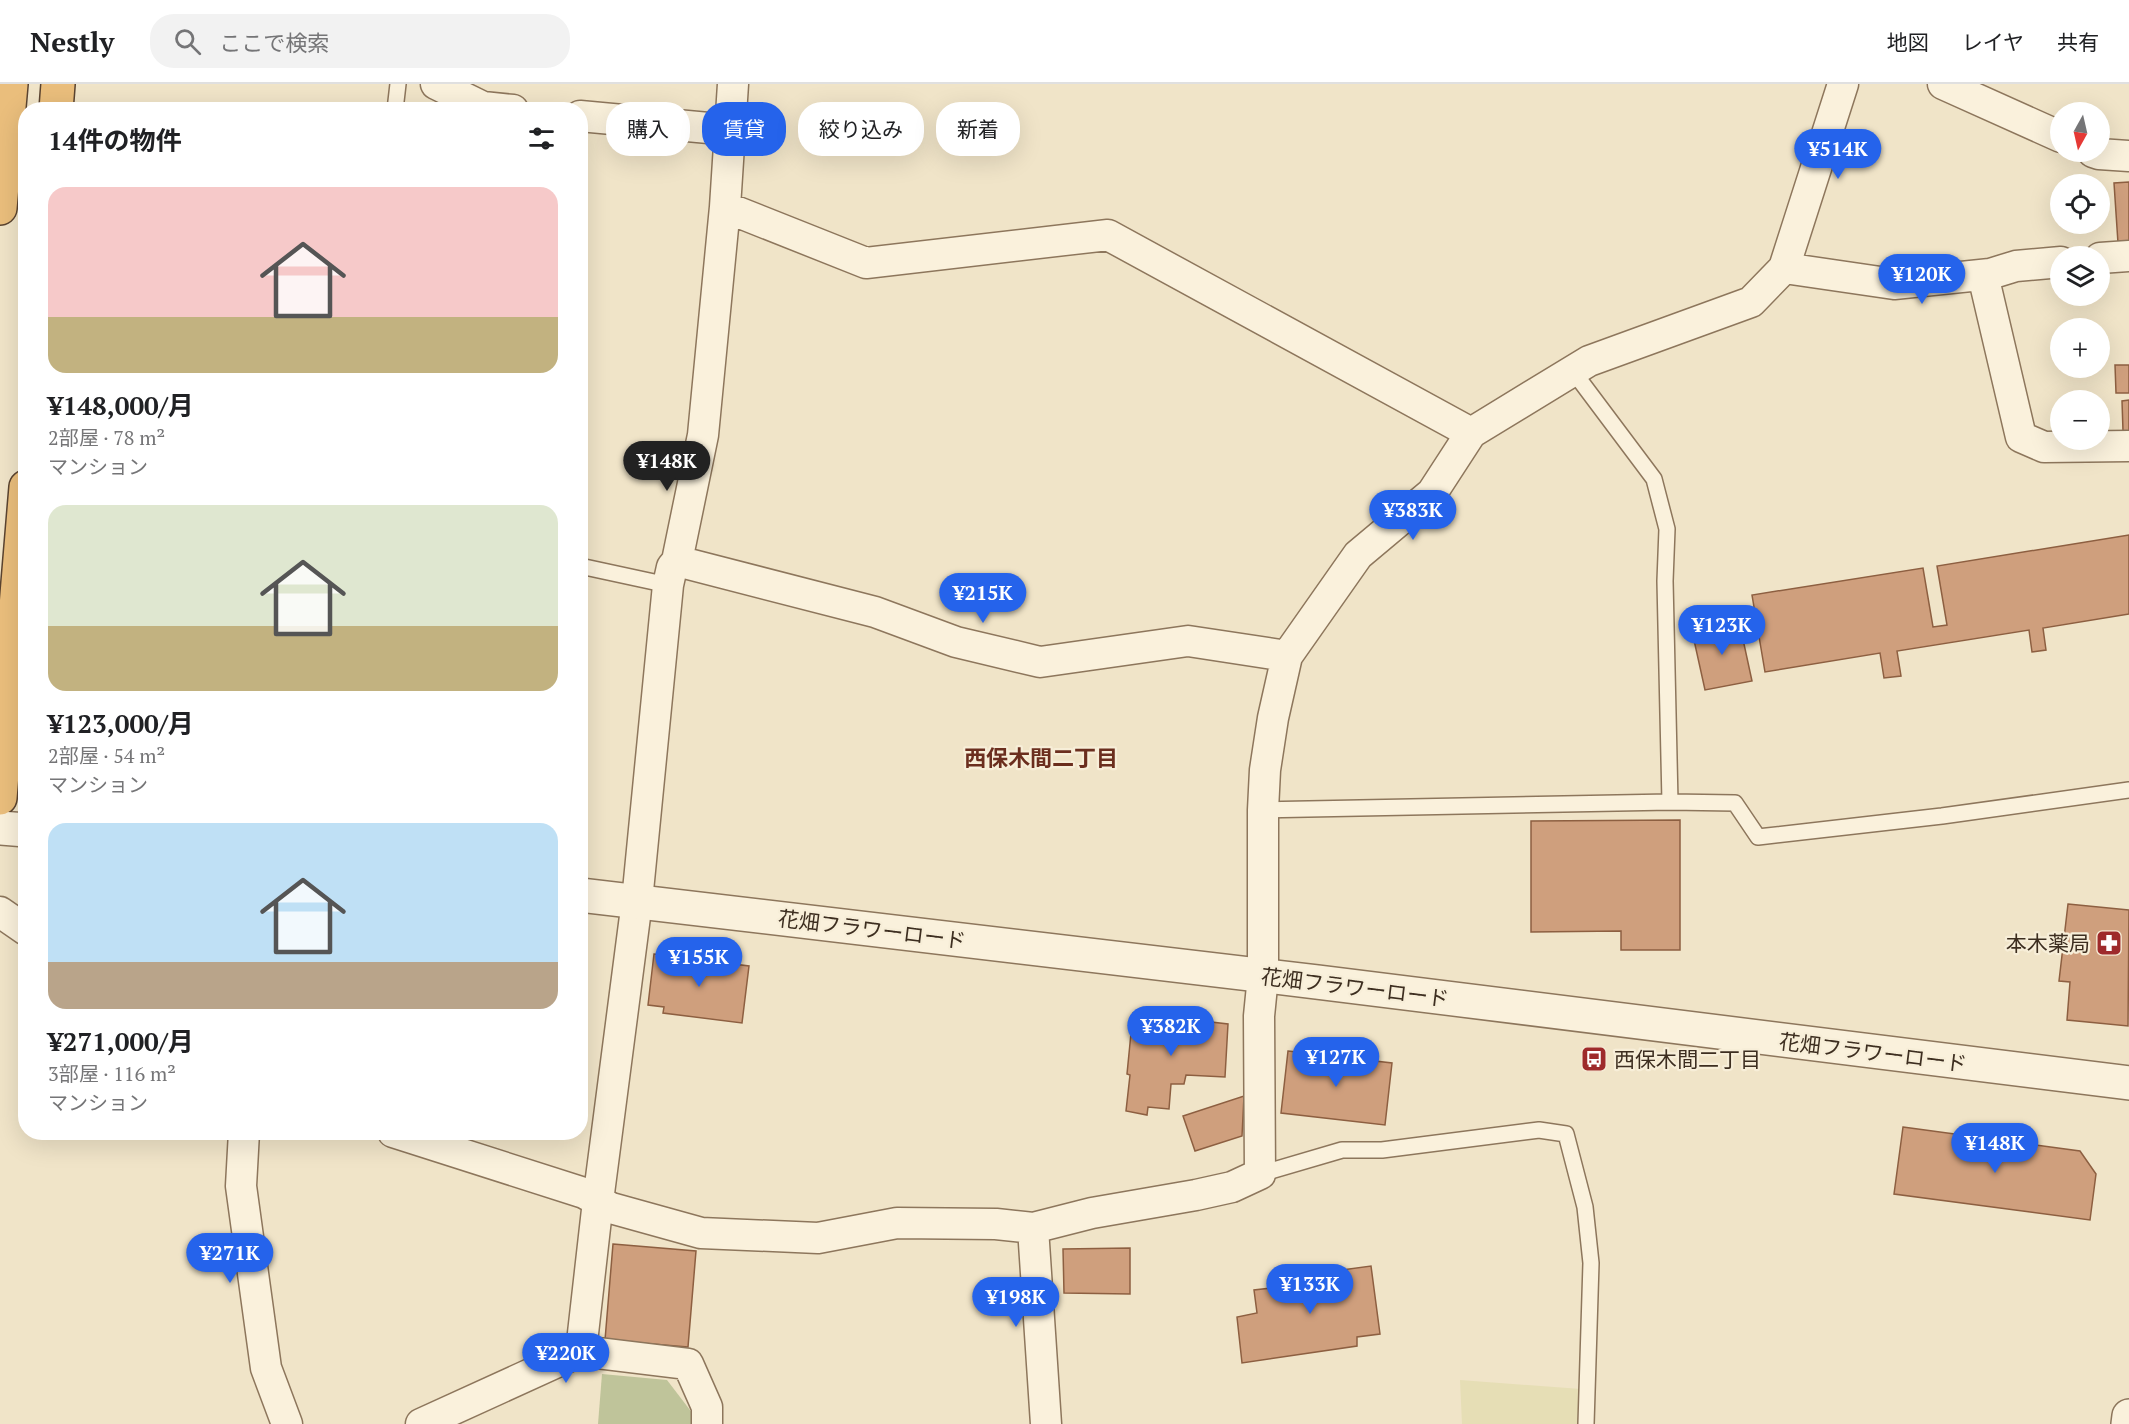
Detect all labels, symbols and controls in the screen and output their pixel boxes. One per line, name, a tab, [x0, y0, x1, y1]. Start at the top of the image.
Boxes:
search box	[150, 14, 570, 68]
text: Nestly	[30, 23, 114, 60]
icon: search	[171, 25, 204, 58]
text: ここで検索	[219, 28, 329, 57]
text: 地図	[1887, 28, 1929, 56]
text: レイヤ	[1962, 28, 2024, 56]
text: 共有	[2057, 28, 2099, 56]
chip: 購入	[606, 102, 690, 156]
chip: 賃貸	[702, 102, 786, 156]
chip: 絞り込み	[798, 102, 924, 156]
chip: 新着	[936, 102, 1020, 156]
north arrow	[2050, 102, 2110, 162]
map controls	[2050, 102, 2110, 450]
icon: filters	[525, 122, 558, 155]
text: 14件の物件	[48, 123, 181, 157]
pin: ¥514K	[1796, 129, 1880, 180]
text: ¥514K	[1808, 135, 1868, 162]
button: locate	[2050, 174, 2110, 234]
icon: home	[249, 226, 357, 334]
button: layers	[2050, 246, 2110, 306]
pin: ¥120K	[1880, 254, 1964, 305]
text: ¥120K	[1892, 260, 1952, 287]
button: +	[2050, 318, 2110, 378]
text: ¥148,000/月	[48, 388, 194, 422]
button: −	[2050, 390, 2110, 450]
text: 2部屋 · 78 m²	[48, 424, 165, 451]
pin: ¥148K	[625, 441, 709, 492]
text: ¥148K	[637, 447, 697, 474]
text: マンション	[48, 453, 148, 480]
pin: ¥383K	[1371, 490, 1455, 541]
text: ¥383K	[1383, 496, 1443, 523]
icon: home	[249, 544, 357, 652]
pin: ¥215K	[941, 573, 1025, 624]
text: ¥215K	[953, 579, 1013, 606]
pin: ¥123K	[1680, 605, 1764, 656]
text: ¥123K	[1692, 611, 1752, 638]
text: ¥123,000/月	[48, 706, 194, 740]
text: 2部屋 · 54 m²	[48, 742, 165, 769]
district label: 西保木間二丁目	[964, 743, 1118, 772]
text: マンション	[48, 771, 148, 798]
icon: home	[249, 862, 357, 970]
street label: 花畑フラワーロード	[776, 904, 968, 954]
pharmacy icon: 本木薬局	[2094, 928, 2124, 958]
place label: 本木薬局	[2006, 929, 2090, 957]
pin: ¥155K	[657, 937, 741, 988]
text: ¥155K	[669, 943, 729, 970]
street label: 花畑フラワーロード	[1259, 962, 1451, 1012]
pin: ¥382K	[1129, 1006, 1213, 1057]
text: ¥382K	[1141, 1012, 1201, 1039]
text: ¥271,000/月	[48, 1024, 194, 1058]
street label: 花畑フラワーロード	[1777, 1027, 1969, 1077]
pin: ¥127K	[1294, 1037, 1378, 1088]
text: ¥127K	[1306, 1043, 1366, 1070]
bus stop icon: 西保木間二丁目	[1579, 1044, 1609, 1074]
place label: 西保木間二丁目	[1614, 1045, 1761, 1073]
text: 3部屋 · 116 m²	[48, 1060, 176, 1087]
text: マンション	[48, 1089, 148, 1116]
pin: ¥148K	[1953, 1123, 2037, 1174]
text: ¥148K	[1965, 1129, 2025, 1156]
pin: ¥271K	[188, 1233, 272, 1284]
text: ¥271K	[200, 1239, 260, 1266]
pin: ¥133K	[1268, 1264, 1352, 1315]
text: ¥133K	[1280, 1270, 1340, 1297]
pin: ¥198K	[974, 1277, 1058, 1328]
text: ¥198K	[986, 1283, 1046, 1310]
pin: ¥220K	[524, 1333, 608, 1384]
text: ¥220K	[536, 1339, 596, 1366]

